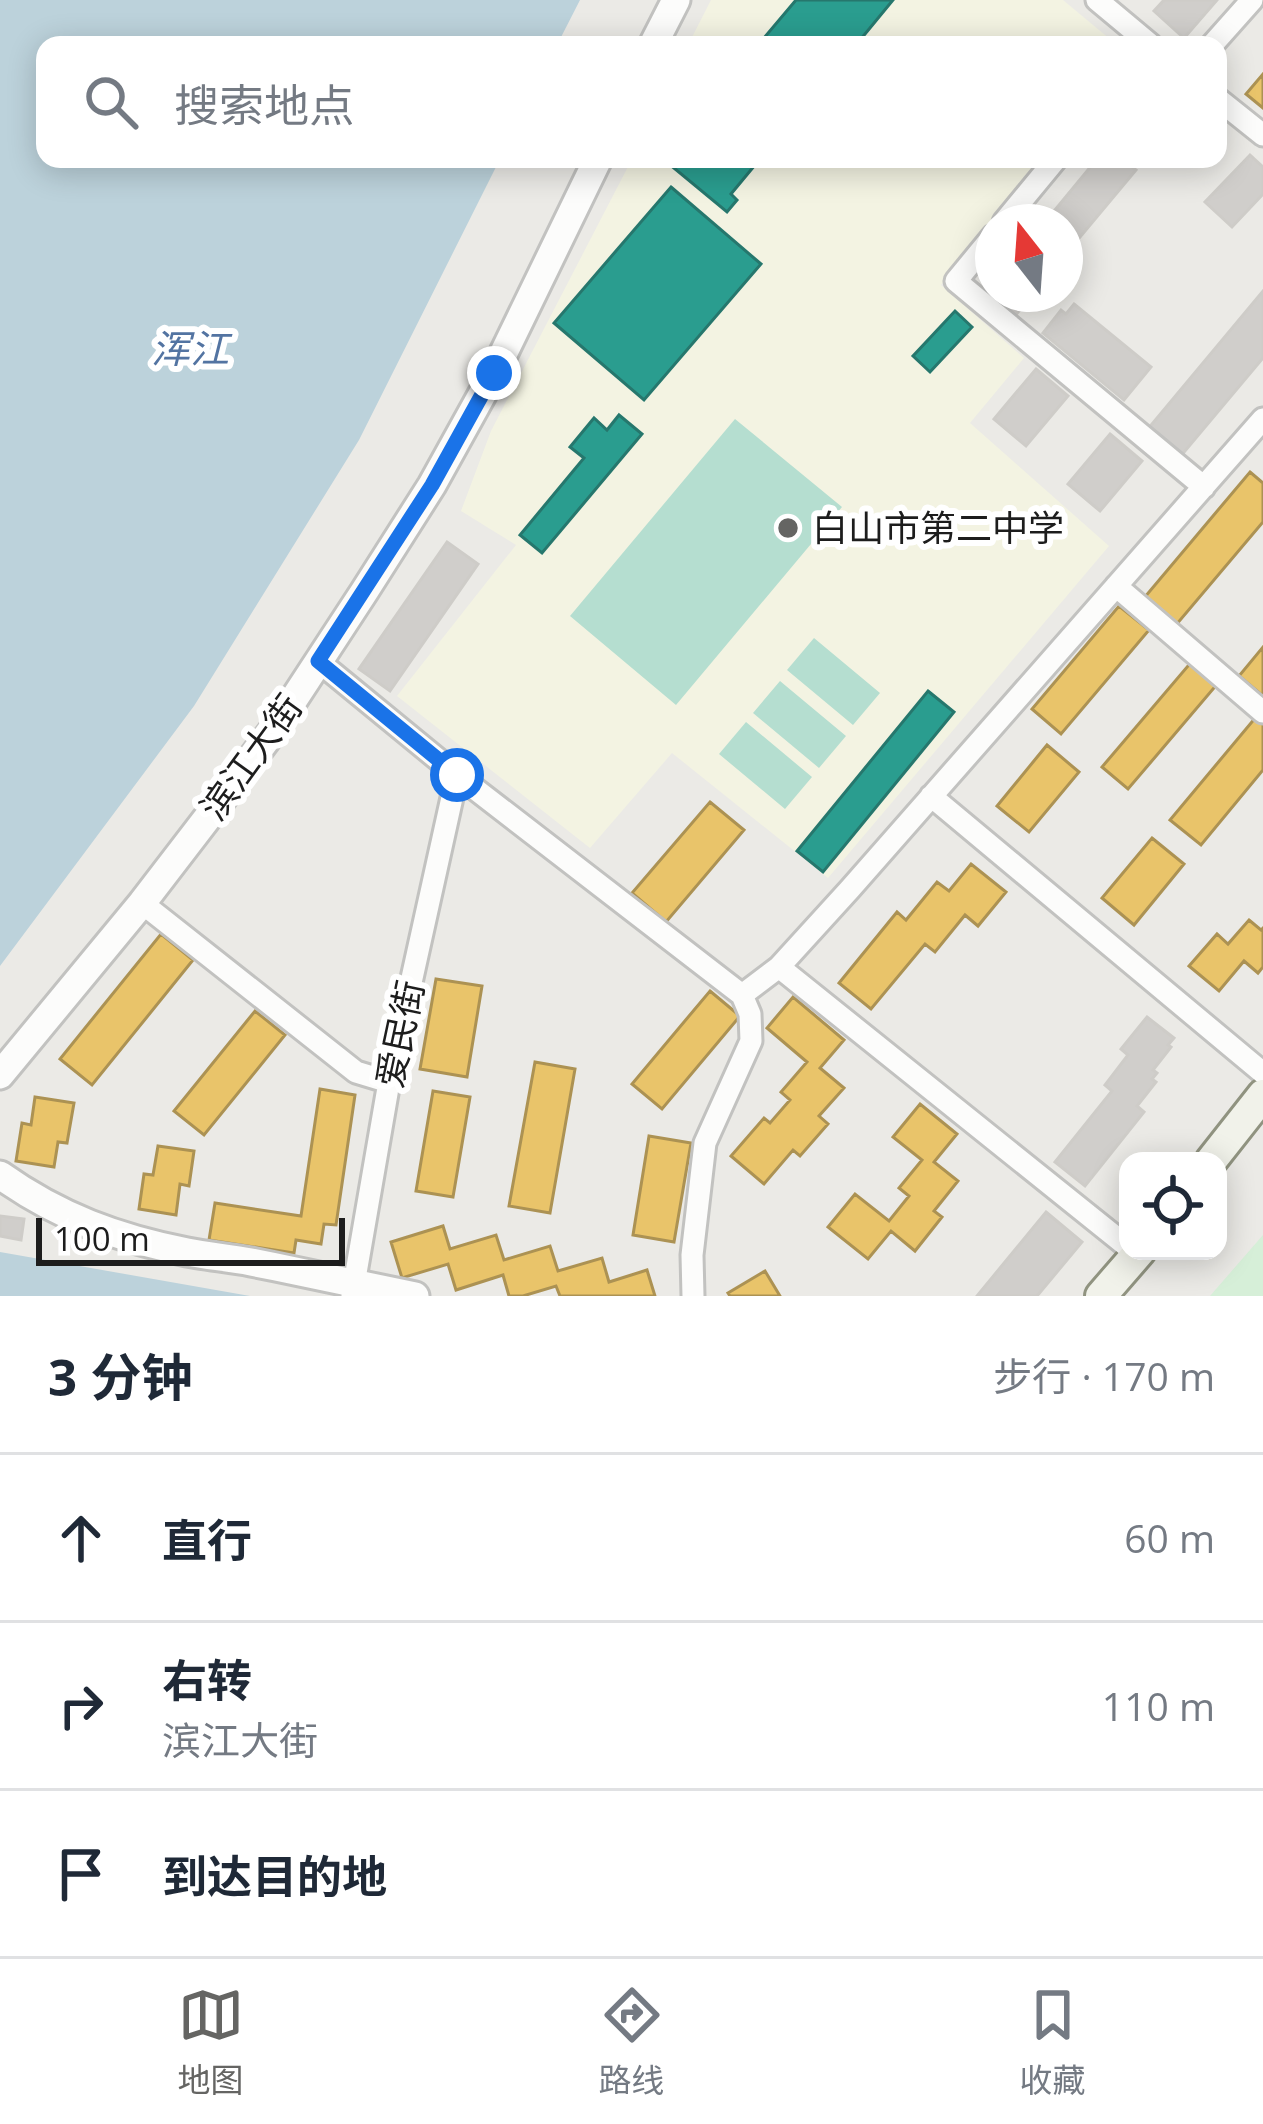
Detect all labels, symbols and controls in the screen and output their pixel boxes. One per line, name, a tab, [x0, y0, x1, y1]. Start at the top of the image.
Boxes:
search box	[36, 36, 1227, 168]
icon: search	[78, 69, 144, 135]
text: 搜索地点	[174, 74, 354, 135]
north arrow	[975, 204, 1083, 312]
water label: 浑江	[151, 321, 233, 374]
route end	[467, 346, 521, 400]
place label: 白山市第二中学	[812, 503, 1064, 552]
marker: 白山市第二中学	[775, 515, 801, 541]
street label: 滨江大街	[188, 684, 313, 829]
route start	[430, 748, 484, 802]
street label: 爱民街	[364, 976, 435, 1092]
map controls	[1119, 1152, 1227, 1260]
button: locate	[1119, 1152, 1227, 1260]
scale bar	[36, 1212, 345, 1265]
text: 100 m	[54, 1216, 150, 1261]
text: 3 分钟	[48, 1341, 192, 1411]
text: 步行 · 170 m	[993, 1349, 1215, 1402]
icon: ahead	[48, 1505, 114, 1571]
text: 直行	[162, 1509, 252, 1570]
text: 60 m	[1124, 1511, 1215, 1564]
text: 右转	[162, 1649, 252, 1710]
icon: right	[48, 1673, 114, 1739]
text: 110 m	[1102, 1679, 1215, 1732]
text: 滨江大街	[162, 1713, 318, 1766]
icon: arrive	[48, 1841, 114, 1907]
text: 到达目的地	[162, 1845, 387, 1906]
tab: 地图	[178, 1982, 244, 2102]
tab: 路线	[599, 1982, 665, 2102]
tab: 收藏	[1020, 1982, 1086, 2102]

